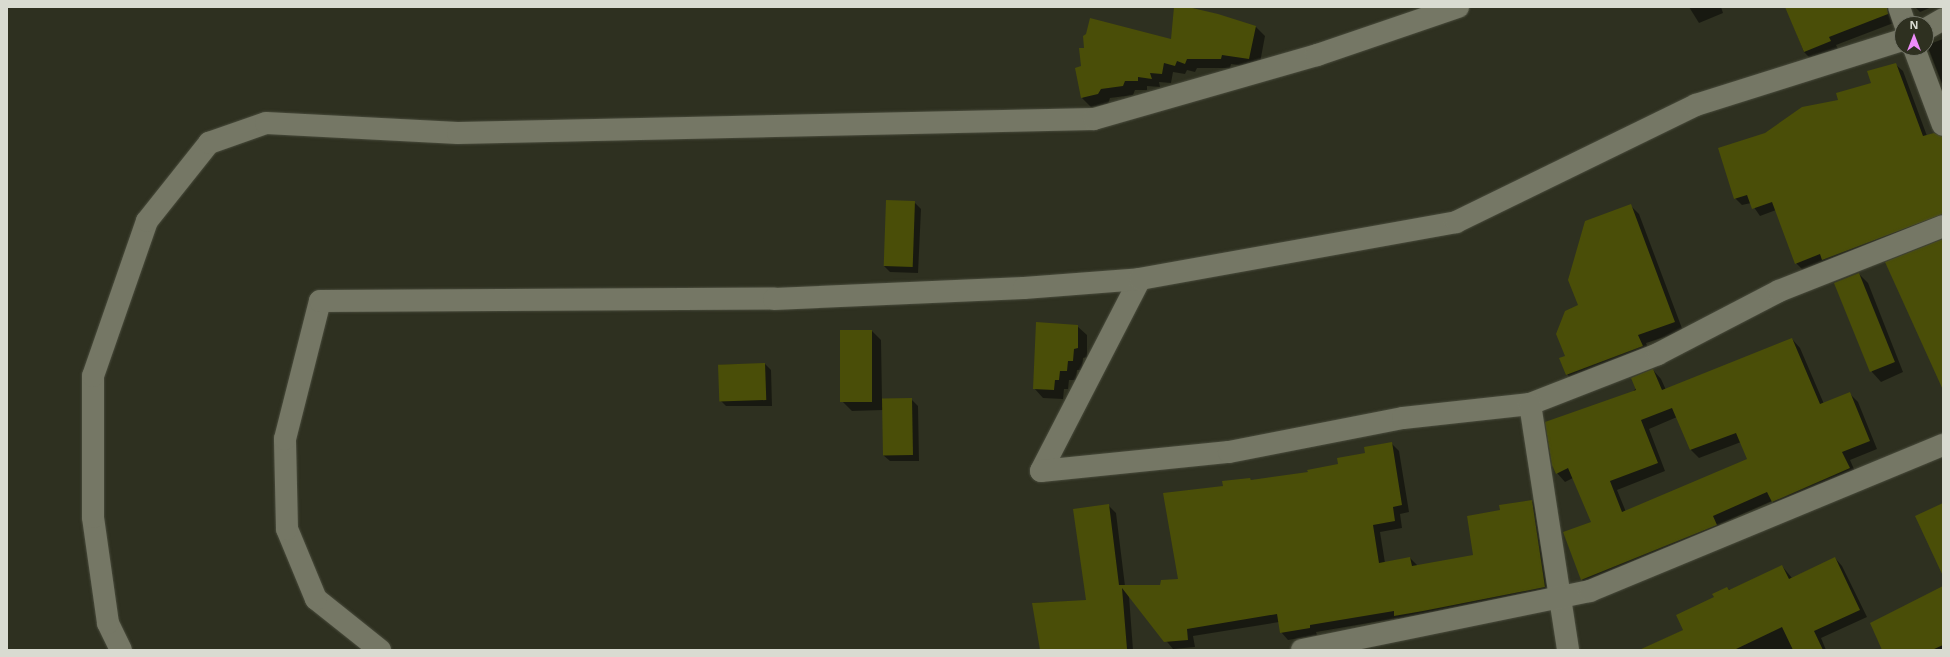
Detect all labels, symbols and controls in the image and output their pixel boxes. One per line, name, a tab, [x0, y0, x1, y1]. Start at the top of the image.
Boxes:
north arrow	[1894, 16, 1934, 56]
text: N	[1910, 17, 1918, 32]

